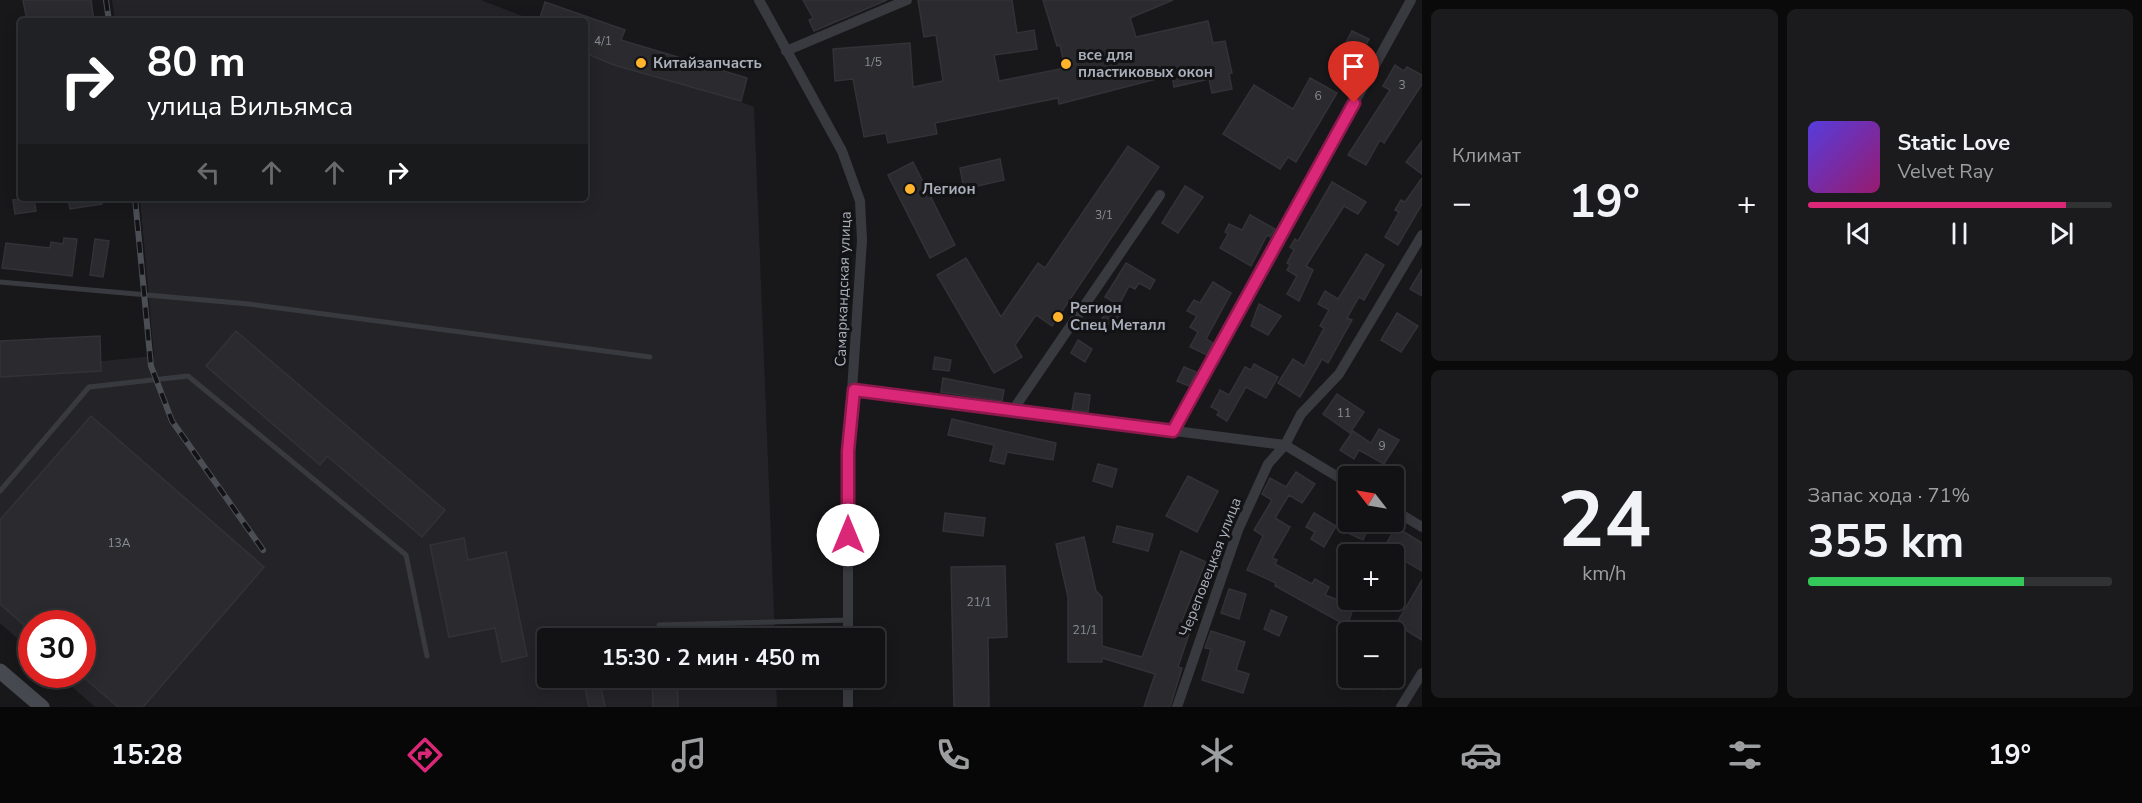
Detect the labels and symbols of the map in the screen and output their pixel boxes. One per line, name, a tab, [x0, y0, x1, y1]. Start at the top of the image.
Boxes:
house number: 4/1	[594, 33, 612, 49]
pin	[1328, 41, 1379, 103]
place label: все для пластиковых окон	[1078, 45, 1213, 82]
place label: Китайзапчасть	[653, 53, 762, 73]
house number: 1/5	[864, 54, 882, 70]
marker: Китайзапчасть	[634, 56, 648, 70]
marker: все для пластиковых окон	[1059, 57, 1073, 71]
house number: 3	[1398, 77, 1406, 93]
house number: 6	[1314, 88, 1322, 104]
place label: Легион	[922, 179, 976, 199]
marker: Легион	[903, 182, 917, 196]
house number: 3/1	[1095, 207, 1113, 223]
street label: Самаркандская улица	[830, 211, 856, 367]
place label: Регион Спец Металл	[1070, 298, 1166, 335]
marker: Регион Спец Металл	[1051, 310, 1065, 324]
house number: 11	[1337, 405, 1351, 421]
house number: 9	[1378, 438, 1386, 454]
north arrow	[1338, 466, 1404, 532]
street label: Череповецкая улица	[1174, 495, 1246, 639]
position arrow	[816, 503, 880, 567]
house number: 13А	[107, 535, 131, 551]
house number: 21/1	[967, 594, 992, 610]
speed limit sign: 30	[18, 610, 96, 688]
house number: 21/1	[1073, 622, 1098, 638]

